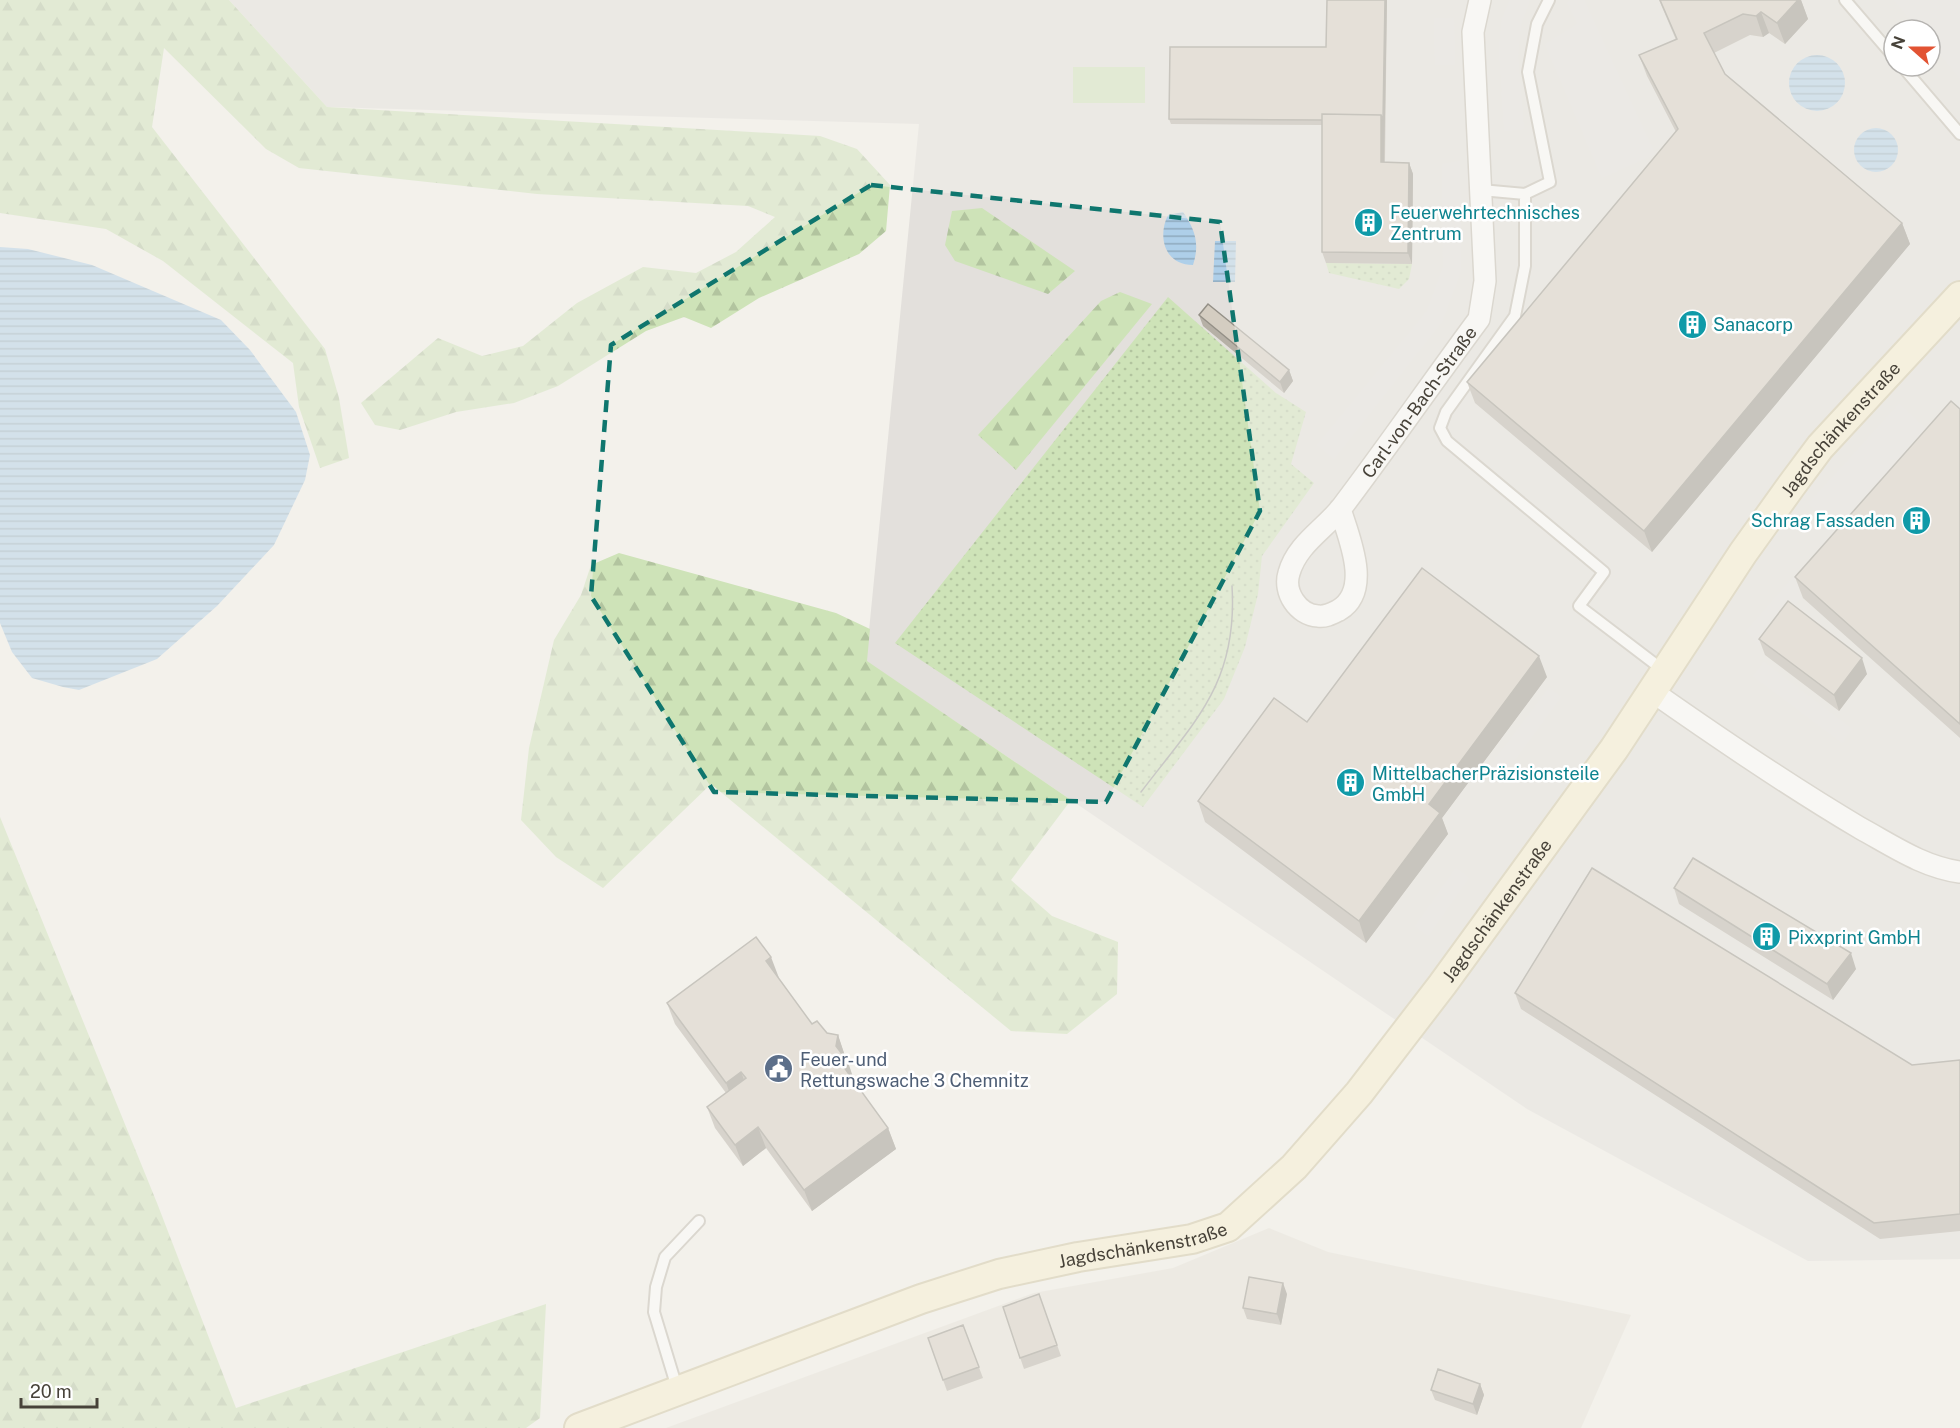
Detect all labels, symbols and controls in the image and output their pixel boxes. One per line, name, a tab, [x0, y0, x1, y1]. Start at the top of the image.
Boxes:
north arrow	[1882, 18, 1942, 78]
text: N	[1887, 34, 1910, 52]
place label: Feuerwehrtechnisches Zentrum	[1390, 202, 1580, 244]
building icon: Feuerwehrtechnisches Zentrum	[1353, 206, 1385, 238]
building icon: Sanacorp	[1676, 308, 1708, 340]
place label: Sanacorp	[1713, 314, 1793, 335]
street label: Carl-von-Bach-Straße	[1357, 322, 1481, 482]
street label: Jagdschänkenstraße	[1776, 357, 1904, 501]
building icon: Schrag Fassaden	[1900, 504, 1932, 536]
place label: Schrag Fassaden	[1751, 510, 1895, 531]
place label: MittelbacherPräzisionsteile GmbH	[1372, 763, 1600, 805]
building icon: MittelbacherPräzisionsteile GmbH	[1335, 767, 1367, 799]
street label: Jagdschänkenstraße	[1437, 835, 1556, 986]
building icon: Pixxprint GmbH	[1751, 921, 1783, 953]
place label: Pixxprint GmbH	[1788, 927, 1921, 948]
place label: Feuer- und Rettungswache 3 Chemnitz	[800, 1049, 1029, 1091]
public building icon: Feuer- und Rettungswache 3 Chemnitz	[763, 1053, 795, 1085]
street label: Jagdschänkenstraße	[1056, 1218, 1230, 1271]
scale bar	[21, 1371, 98, 1409]
text: 20 m	[30, 1381, 72, 1402]

